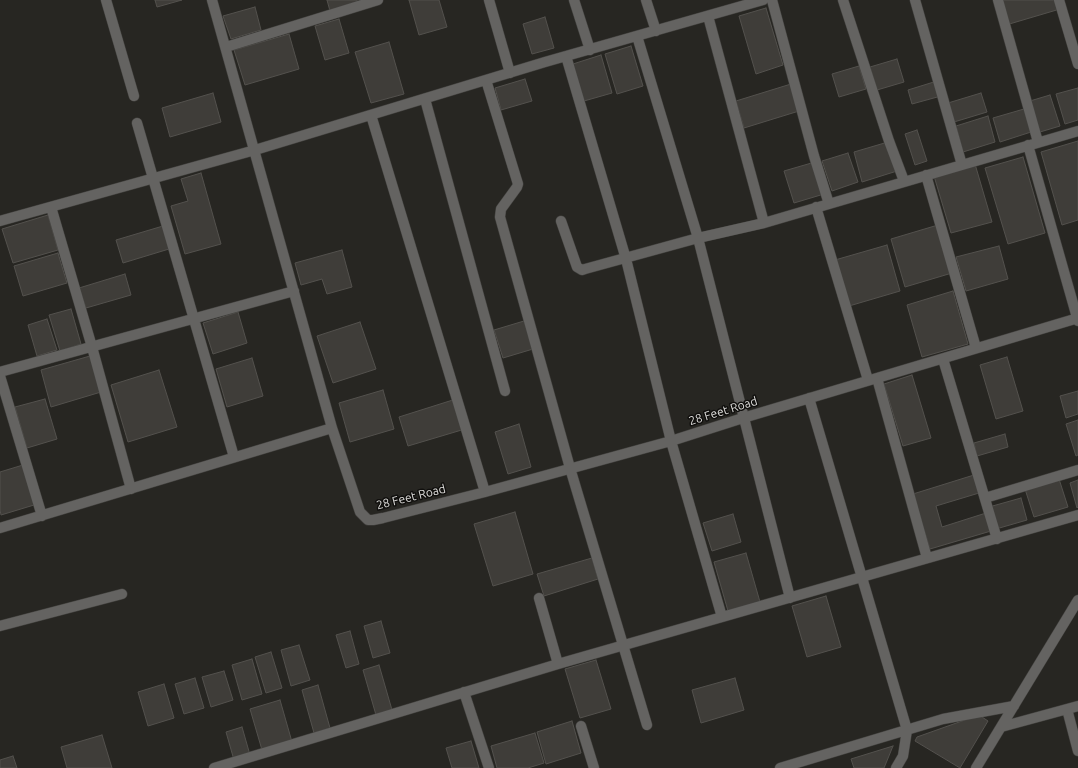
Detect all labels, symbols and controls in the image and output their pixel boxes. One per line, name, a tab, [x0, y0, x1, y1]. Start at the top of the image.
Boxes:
street label: 28 Feet Road	[687, 394, 759, 428]
street label: 28 Feet Road	[375, 481, 447, 513]

